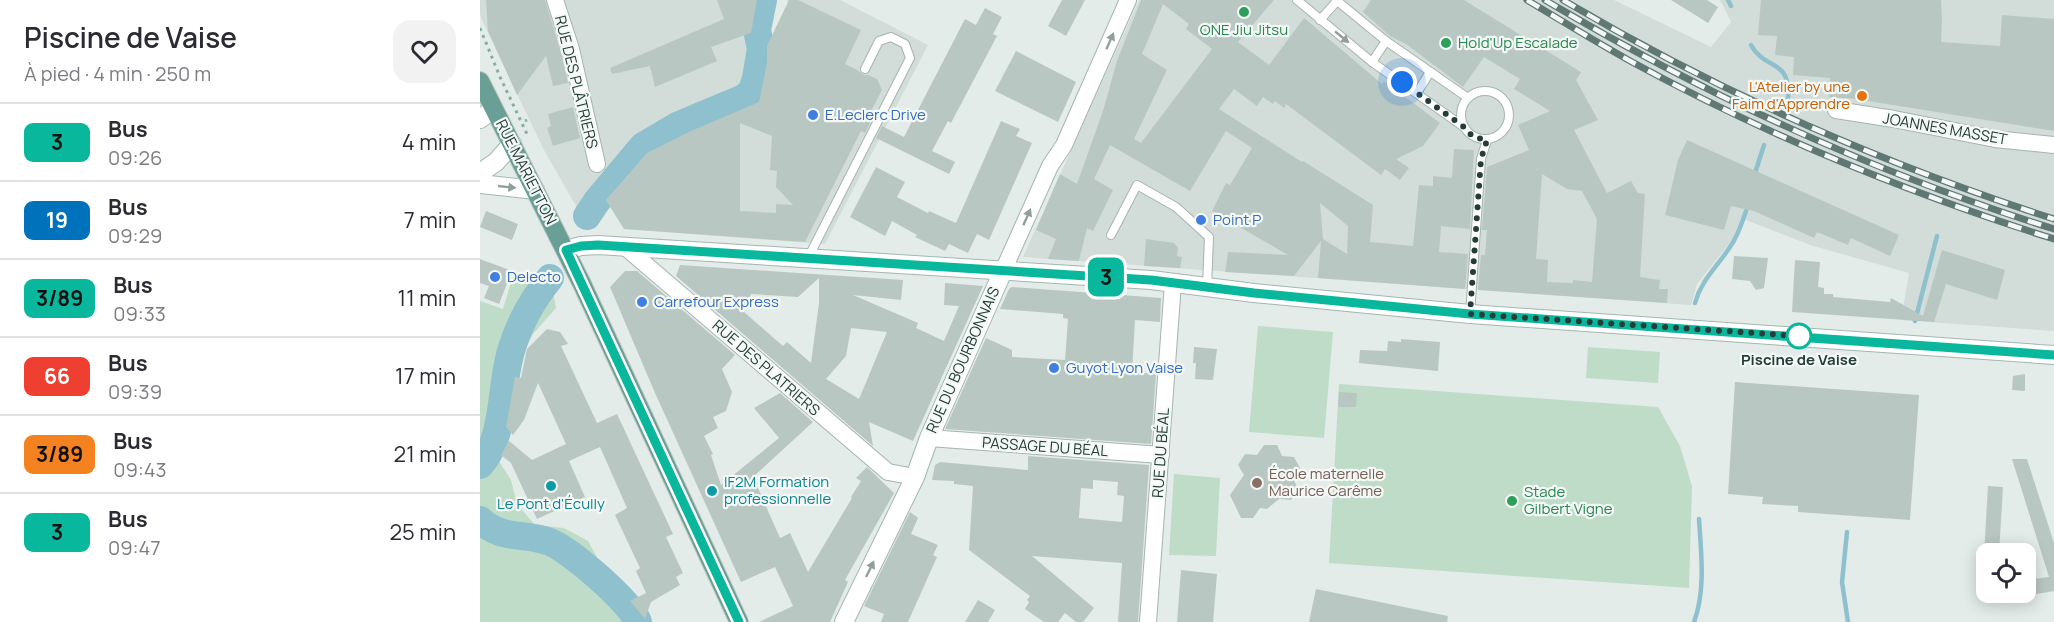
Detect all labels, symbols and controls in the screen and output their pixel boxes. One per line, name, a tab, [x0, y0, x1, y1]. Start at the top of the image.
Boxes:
marker: ONE Jiu Jitsu	[1237, 5, 1251, 19]
street label: RUE DES PLÂTRIERS	[550, 13, 603, 151]
text: Piscine de Vaise	[24, 18, 237, 56]
place label: ONE Jiu Jitsu	[1200, 19, 1288, 40]
button: heart	[393, 20, 456, 83]
one-way arrow	[1334, 31, 1350, 44]
one-way arrow	[1105, 32, 1115, 50]
place label: Hold'Up Escalade	[1458, 32, 1578, 53]
marker: Hold'Up Escalade	[1439, 36, 1453, 50]
text: À pied · 4 min · 250 m	[24, 60, 211, 87]
your location	[1387, 67, 1417, 97]
place label: L'Atelier by une Faim d'Apprendre	[1732, 76, 1850, 114]
marker: L'Atelier by une Faim d'Apprendre	[1855, 89, 1869, 103]
place label: E.Leclerc Drive	[825, 104, 926, 125]
street label: JOANNES MASSET	[1881, 107, 2009, 150]
marker: E.Leclerc Drive	[806, 108, 820, 122]
text: Bus	[108, 114, 148, 144]
street label: RUE MARIETTON	[491, 116, 562, 228]
text: 4 min	[402, 127, 456, 157]
text: 3	[51, 128, 63, 156]
text: 09:26	[108, 144, 162, 171]
one-way arrow	[498, 183, 517, 192]
text: Bus	[108, 192, 148, 222]
text: 7 min	[404, 205, 456, 235]
text: 19	[46, 206, 68, 234]
one-way arrow	[1022, 208, 1032, 226]
place label: Point P	[1213, 209, 1261, 230]
marker: Point P	[1194, 213, 1208, 227]
text: 09:29	[108, 222, 162, 249]
line badge: 3	[1086, 258, 1126, 296]
text: 3	[1100, 263, 1112, 291]
place label: Delecto	[507, 266, 561, 287]
text: Bus	[113, 270, 153, 300]
marker: Delecto	[488, 270, 502, 284]
text: 11 min	[398, 283, 456, 313]
street label: RUE DU BOURBONNAIS	[921, 283, 1004, 436]
text: 3/89	[36, 284, 83, 312]
place label: Carrefour Express	[654, 291, 779, 312]
marker: Carrefour Express	[635, 295, 649, 309]
text: 09:33	[113, 300, 166, 327]
street label: RUE DES PLATRIERS	[708, 315, 825, 420]
marker: Piscine de Vaise	[1786, 323, 1812, 349]
text: Bus	[108, 348, 148, 378]
place label: Piscine de Vaise	[1741, 349, 1857, 370]
place label: Guyot Lyon Vaise	[1066, 357, 1183, 378]
text: 17 min	[395, 361, 456, 391]
marker: Guyot Lyon Vaise	[1047, 361, 1061, 375]
text: 66	[44, 362, 70, 390]
text: 09:39	[108, 378, 162, 405]
street label: RUE DU BÉAL	[1147, 407, 1174, 499]
text: Bus	[113, 426, 153, 456]
street label: PASSAGE DU BÉAL	[981, 432, 1109, 461]
text: 21 min	[394, 439, 456, 469]
text: 3/89	[36, 440, 83, 468]
text: 09:43	[113, 456, 167, 483]
place label: École maternelle Maurice Carême	[1269, 463, 1384, 501]
place label: IF2M Formation professionnelle	[724, 471, 831, 509]
marker: École maternelle Maurice Carême	[1250, 476, 1264, 490]
marker: Le Pont d'Écully	[544, 479, 558, 493]
place label: Stade Gilbert Vigne	[1524, 481, 1613, 519]
marker: IF2M Formation professionnelle	[705, 484, 719, 498]
place label: Le Pont d'Écully	[497, 493, 605, 514]
marker: Stade Gilbert Vigne	[1505, 494, 1519, 508]
text: Bus	[108, 504, 148, 534]
text: 25 min	[389, 517, 456, 547]
text: 3	[51, 518, 63, 546]
text: 09:47	[108, 534, 160, 561]
map controls	[1976, 543, 2036, 603]
button: locate	[1976, 543, 2036, 603]
one-way arrow	[865, 561, 874, 578]

